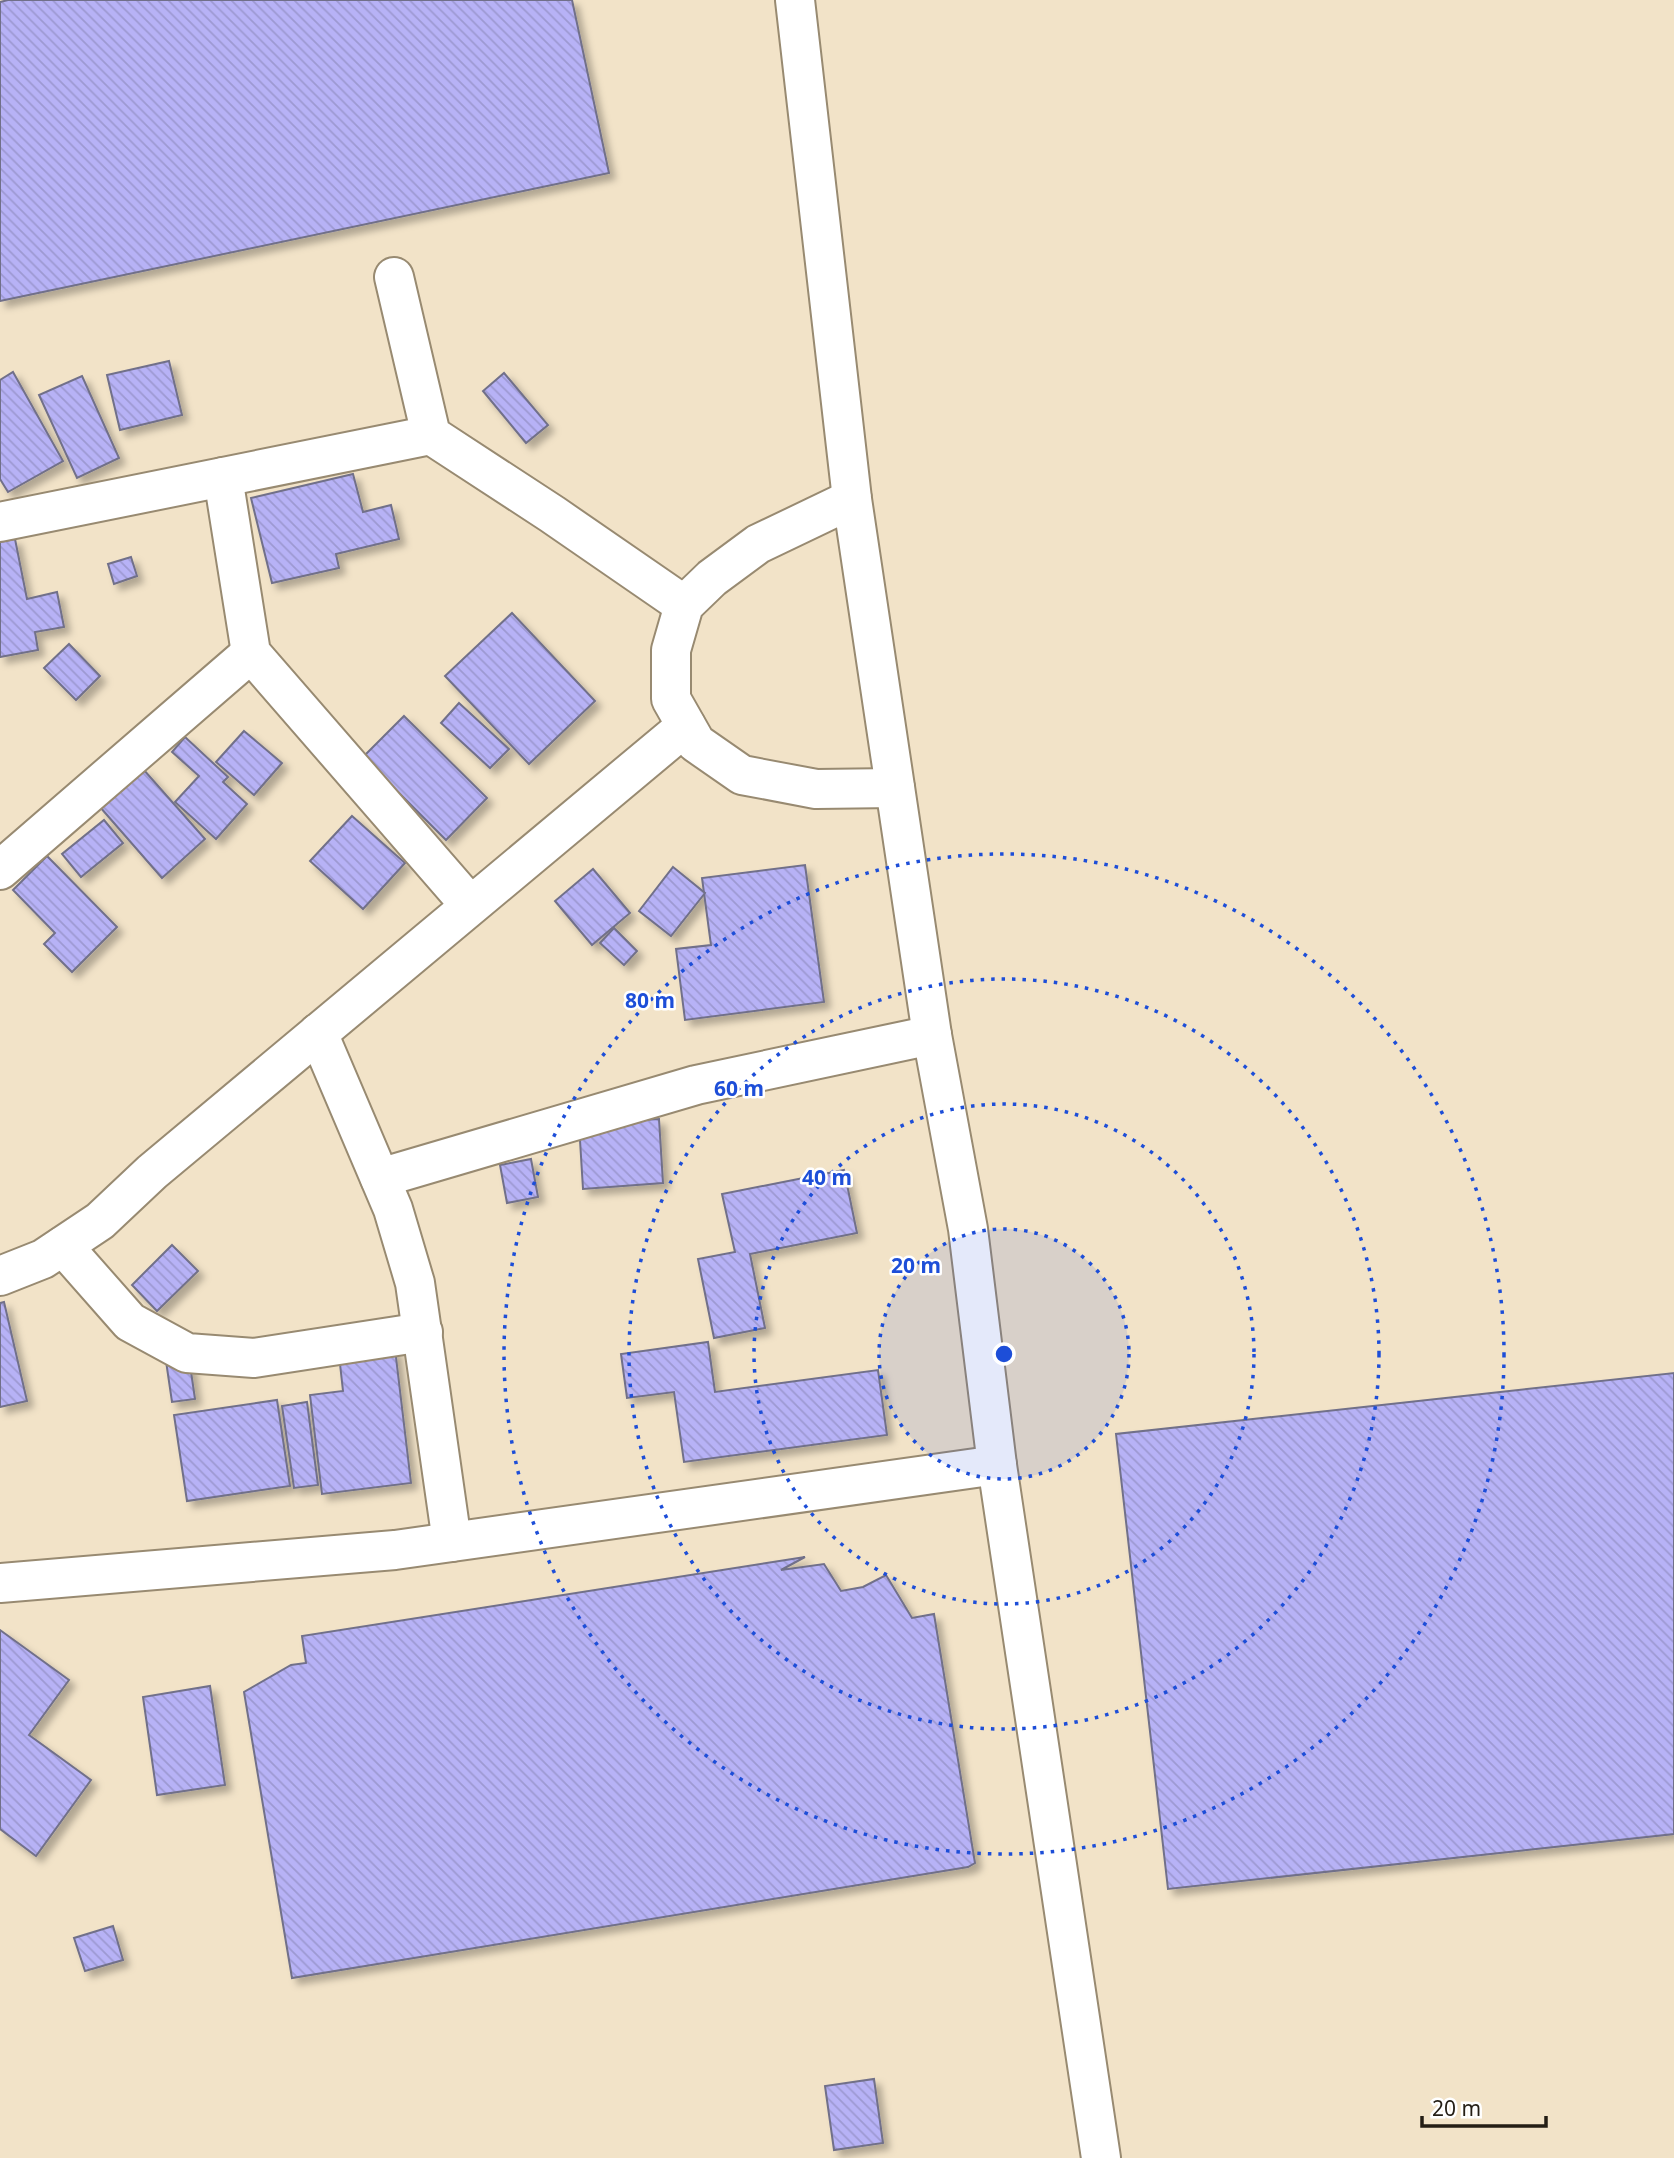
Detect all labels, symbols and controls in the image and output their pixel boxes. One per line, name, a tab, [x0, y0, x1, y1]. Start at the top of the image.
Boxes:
text: 80 m	[625, 986, 675, 1014]
text: 60 m	[714, 1074, 764, 1102]
text: 40 m	[802, 1163, 852, 1191]
text: 20 m	[891, 1251, 941, 1279]
centre of rings	[992, 1342, 1016, 1366]
scale bar	[1422, 2084, 1546, 2128]
text: 20 m	[1432, 2094, 1481, 2122]

